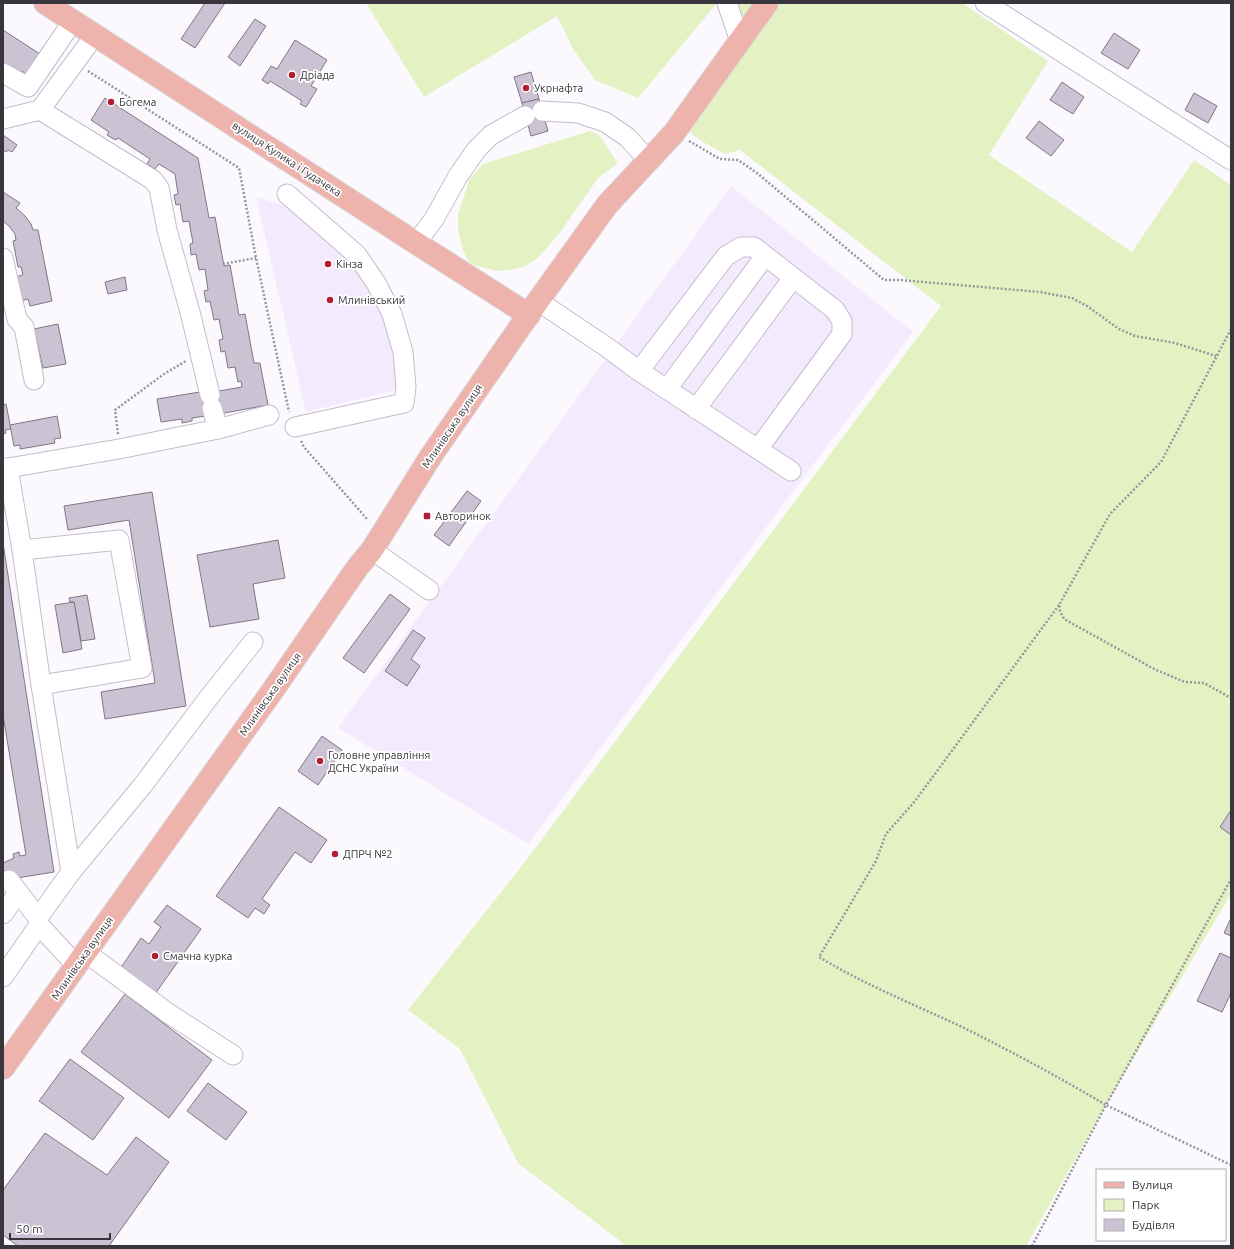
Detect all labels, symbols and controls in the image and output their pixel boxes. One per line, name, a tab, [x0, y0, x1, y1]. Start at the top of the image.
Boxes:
place label: Дріада	[300, 69, 335, 81]
marker: Дріада	[287, 70, 297, 80]
place label: Укрнафта	[534, 82, 583, 94]
marker: Укрнафта	[521, 83, 531, 93]
place label: Богема	[119, 96, 156, 108]
marker: Богема	[106, 97, 116, 107]
street label: вулиця Кулика і Гудачека	[230, 119, 344, 199]
place label: Кінза	[336, 258, 363, 270]
marker: Кінза	[323, 259, 333, 269]
place label: Млинівський	[338, 294, 405, 306]
marker: Млинівський	[325, 295, 335, 305]
street label: Млинівська вулиця	[419, 382, 485, 470]
place label: Авторинок	[435, 510, 491, 522]
marker: Авторинок	[422, 511, 432, 521]
street label: Млинівська вулиця	[237, 650, 303, 738]
place label: Головне управління ДСНС України	[328, 749, 430, 774]
marker: Головне управління ДСНС України	[315, 756, 325, 766]
place label: ДПРЧ №2	[343, 848, 392, 860]
marker: ДПРЧ №2	[330, 849, 340, 859]
street label: Млинівська вулиця	[49, 914, 115, 1002]
place label: Смачна курка	[163, 950, 233, 962]
marker: Смачна курка	[150, 951, 160, 961]
legend	[1096, 1169, 1226, 1241]
text: Вулиця	[1132, 1178, 1173, 1191]
text: Парк	[1132, 1198, 1160, 1211]
scale bar	[10, 1215, 110, 1241]
text: Будівля	[1132, 1218, 1175, 1231]
text: 50 m	[16, 1222, 43, 1235]

